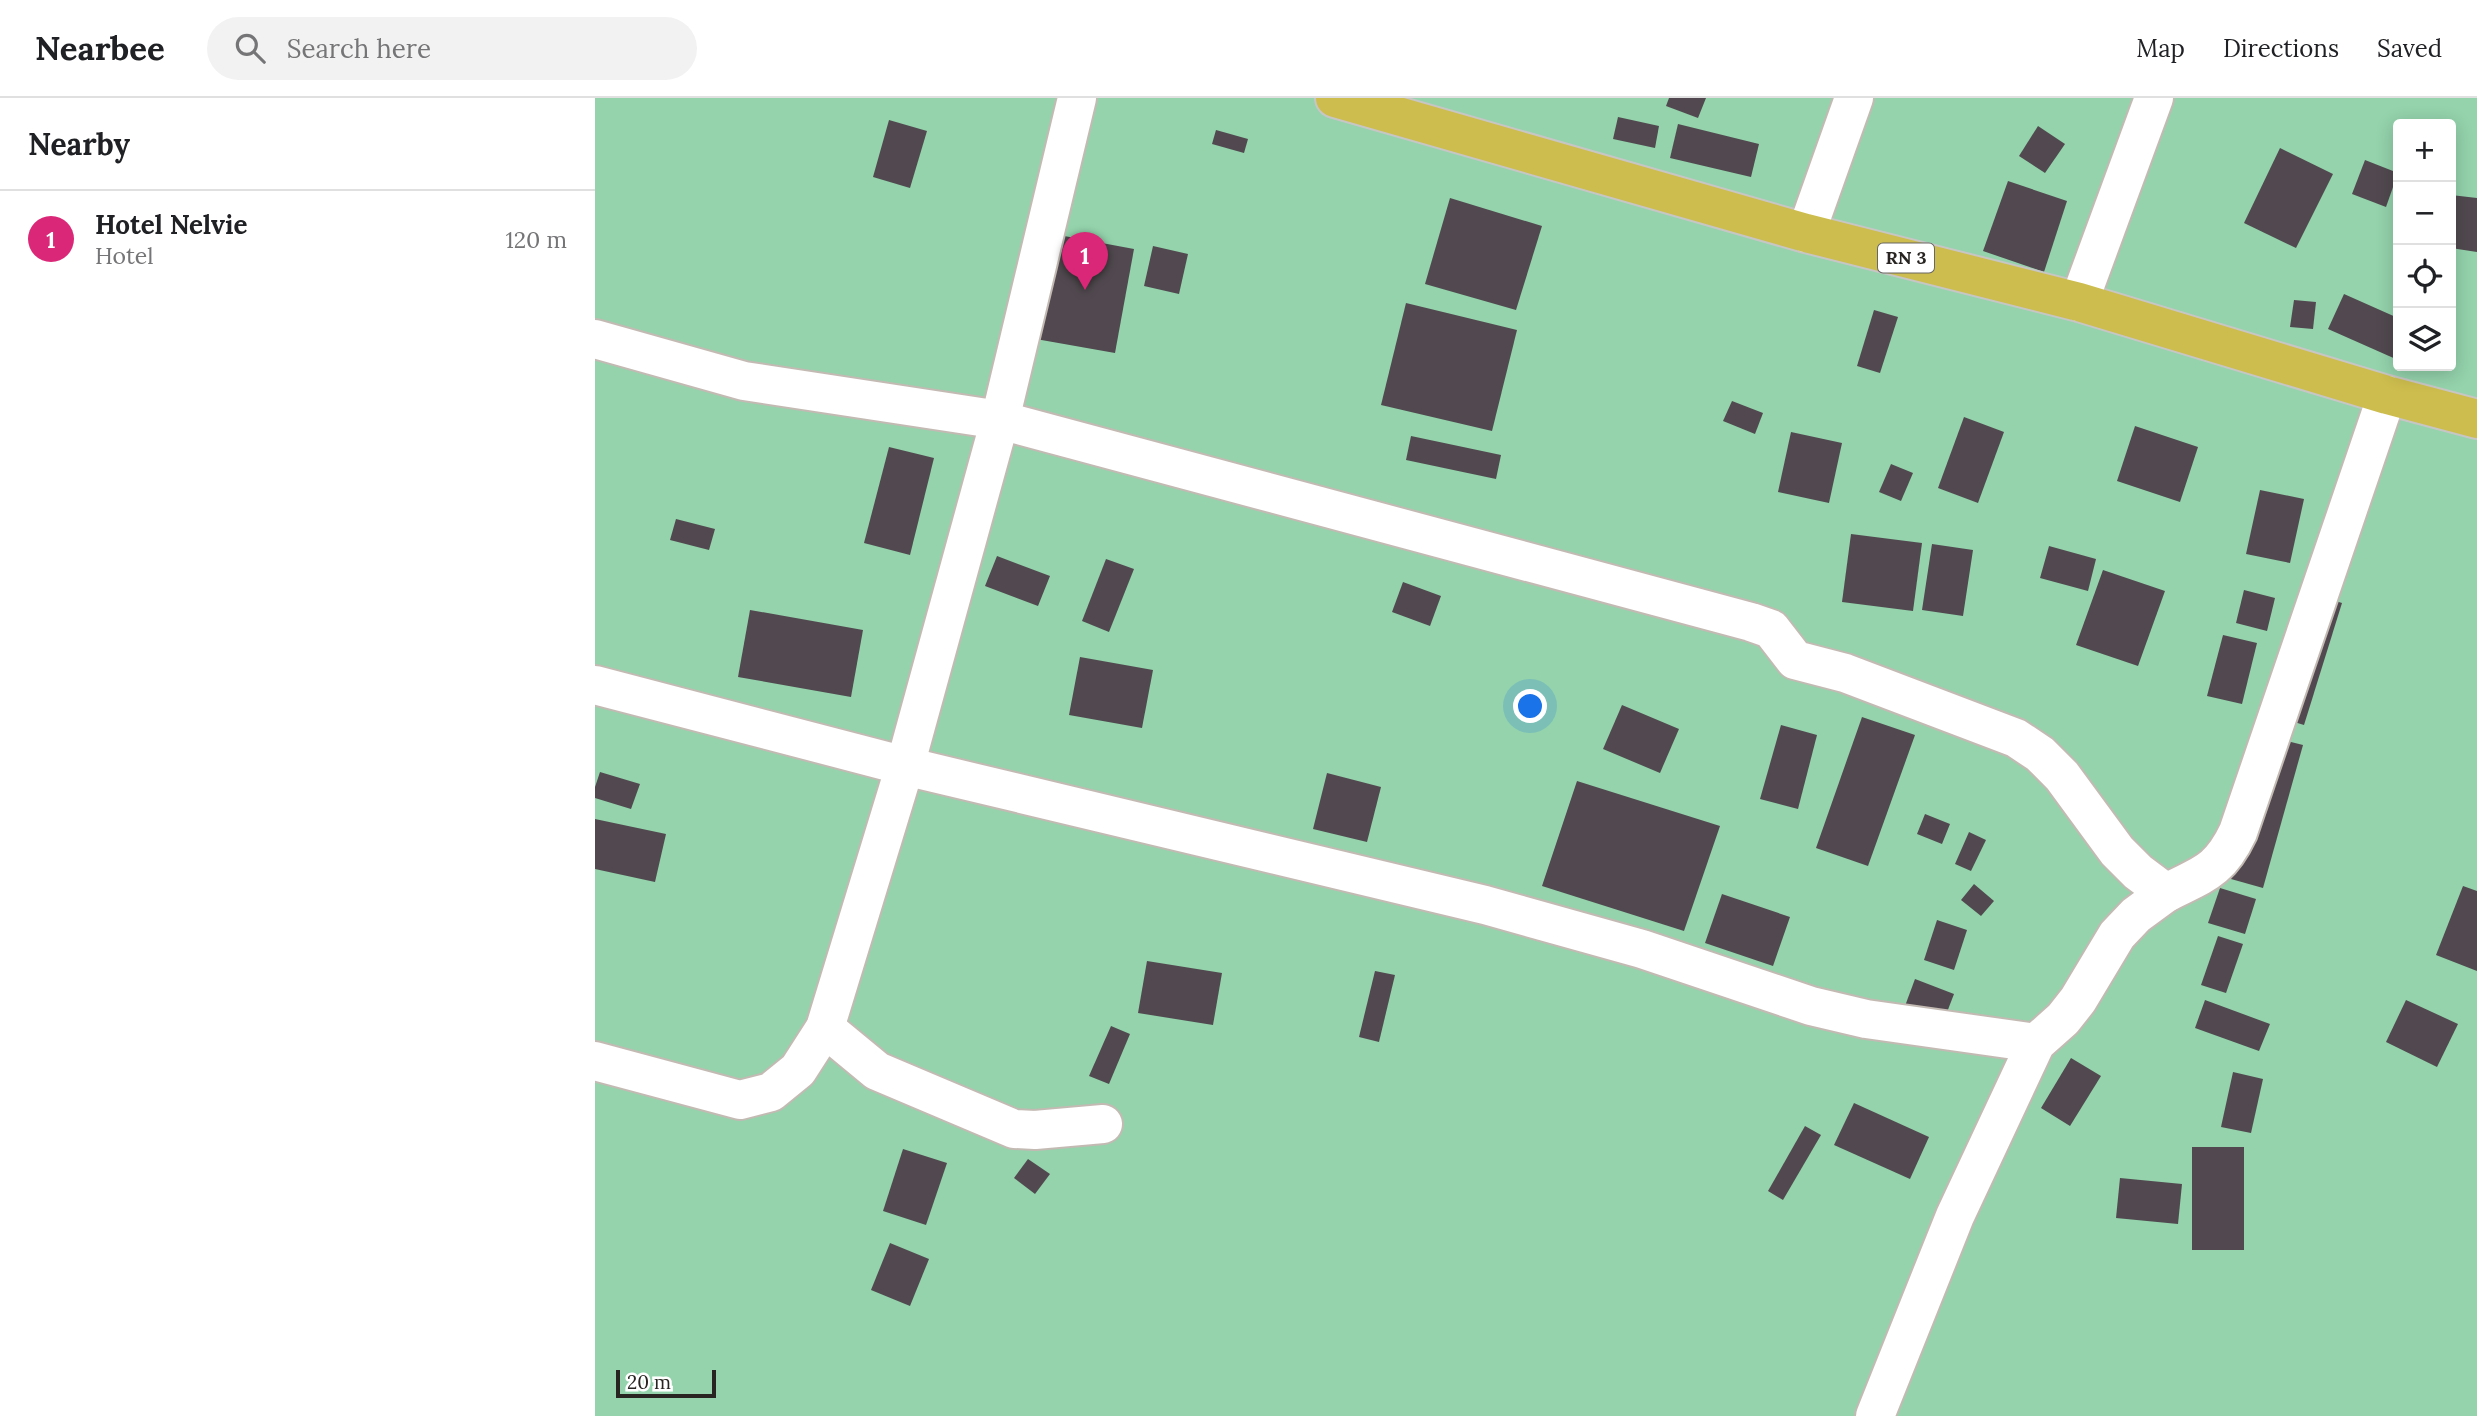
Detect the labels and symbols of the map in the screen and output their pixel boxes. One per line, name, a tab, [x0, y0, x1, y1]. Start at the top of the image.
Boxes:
pin: 1	[1062, 232, 1108, 290]
road number: RN 3	[1878, 244, 1934, 272]
your location	[1513, 689, 1547, 723]
scale bar	[616, 1367, 716, 1399]

